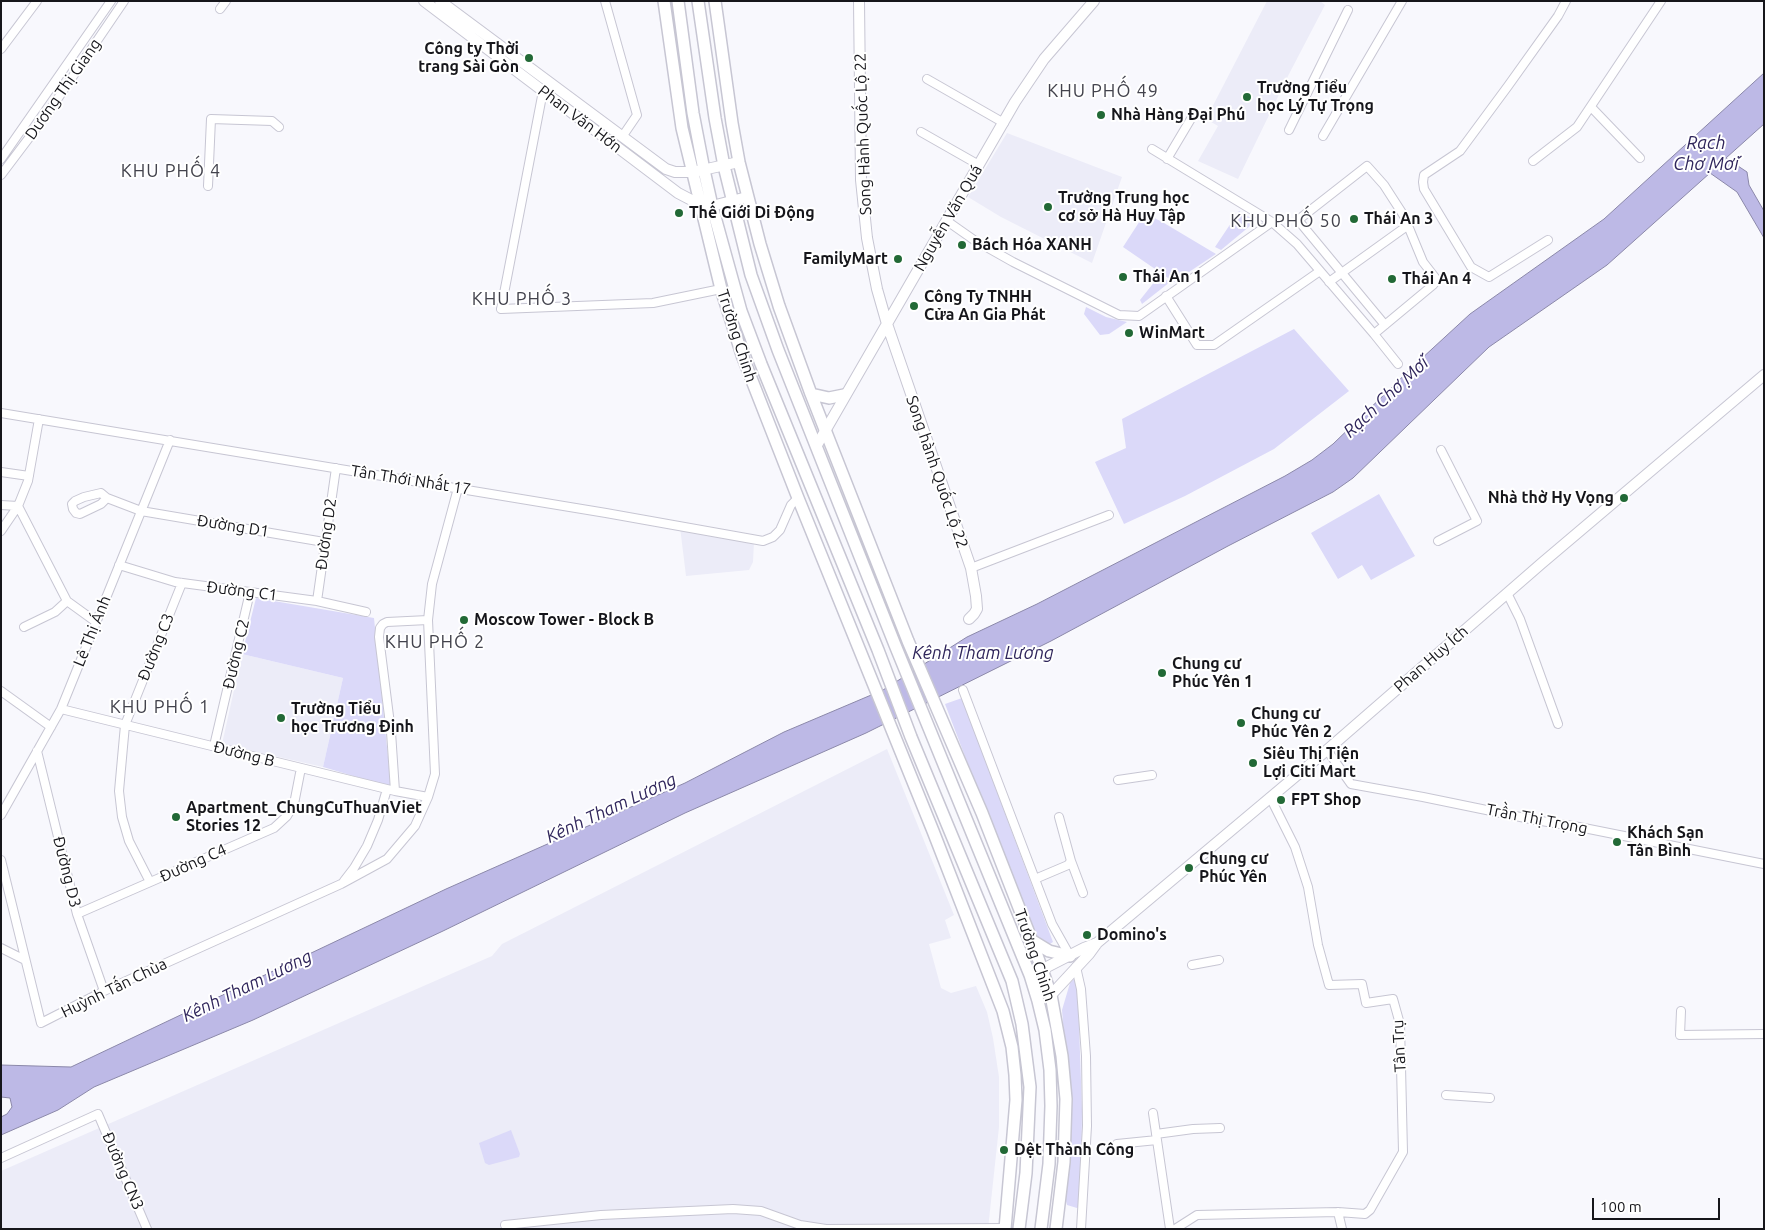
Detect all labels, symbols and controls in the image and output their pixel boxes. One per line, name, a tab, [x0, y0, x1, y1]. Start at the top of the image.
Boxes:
street label: Dương Thị Giang	[21, 35, 105, 143]
place label: Công ty Thời trang Sài Gòn	[418, 39, 519, 77]
marker: Công ty Thời trang Sài Gòn	[523, 52, 535, 64]
street label: Song Hành Quốc Lộ 22	[851, 53, 875, 215]
place label: Trường Tiểu học Lý Tự Trọng	[1257, 78, 1374, 116]
district label: KHU PHỐ 49	[1046, 80, 1160, 102]
street label: Phan Văn Hớn	[534, 81, 626, 157]
marker: Trường Tiểu học Lý Tự Trọng	[1241, 91, 1253, 103]
place label: Nhà Hàng Đại Phú	[1111, 105, 1245, 125]
marker: Nhà Hàng Đại Phú	[1095, 109, 1107, 121]
water label: Rạch Chợ Mới	[1673, 132, 1739, 174]
district label: KHU PHỐ 4	[120, 160, 222, 182]
street label: Nguyễn Văn Quá	[910, 161, 986, 275]
place label: Trường Trung học cơ sở Hà Huy Tập	[1058, 188, 1189, 226]
marker: Trường Trung học cơ sở Hà Huy Tập	[1042, 201, 1054, 213]
place label: Thế Giới Di Động	[689, 203, 815, 223]
marker: Thế Giới Di Động	[673, 207, 685, 219]
place label: Thái An 3	[1364, 209, 1433, 229]
district label: KHU PHỐ 50	[1229, 210, 1343, 232]
marker: Thái An 3	[1348, 213, 1360, 225]
place label: Bách Hóa XANH	[972, 235, 1092, 255]
marker: Bách Hóa XANH	[956, 239, 968, 251]
place label: FamilyMart	[803, 249, 888, 269]
marker: FamilyMart	[892, 253, 904, 265]
place label: Thái An 1	[1133, 267, 1202, 287]
place label: Thái An 4	[1402, 269, 1471, 289]
marker: Thái An 1	[1117, 271, 1129, 283]
marker: Thái An 4	[1386, 273, 1398, 285]
street label: Trường Chinh	[713, 287, 761, 385]
place label: Công Ty TNHH Cửa An Gia Phát	[924, 287, 1046, 325]
district label: KHU PHỐ 3	[471, 288, 573, 310]
marker: Công Ty TNHH Cửa An Gia Phát	[908, 300, 920, 312]
place label: WinMart	[1139, 323, 1205, 343]
marker: WinMart	[1123, 327, 1135, 339]
water label: Rạch Chợ Mới	[1339, 352, 1433, 442]
street label: Song hành Quốc Lộ 22	[902, 393, 972, 551]
street label: Tân Thới Nhất 17	[350, 461, 472, 499]
place label: Nhà thờ Hy Vọng	[1488, 488, 1614, 508]
marker: Nhà thờ Hy Vọng	[1618, 492, 1630, 504]
street label: Đường D2	[311, 497, 341, 571]
street label: Đường D1	[196, 511, 270, 541]
street label: Đường C1	[205, 577, 279, 605]
street label: Lê Thị Ánh	[69, 593, 115, 669]
street label: Đường C3	[134, 610, 178, 684]
place label: Moscow Tower - Block B	[474, 610, 654, 630]
marker: Moscow Tower - Block B	[458, 614, 470, 626]
street label: Đường C2	[219, 617, 253, 691]
street label: Phan Huy Ích	[1390, 622, 1472, 696]
district label: KHU PHỐ 2	[384, 631, 486, 653]
water label: Kênh Tham Lương	[912, 642, 1054, 664]
place label: Chung cư Phúc Yên 1	[1172, 654, 1253, 692]
marker: Chung cư Phúc Yên 1	[1156, 667, 1168, 679]
district label: KHU PHỐ 1	[109, 696, 211, 718]
place label: Trường Tiểu học Trương Định	[291, 699, 414, 737]
place label: Chung cư Phúc Yên 2	[1251, 704, 1332, 742]
marker: Trường Tiểu học Trương Định	[275, 712, 287, 724]
marker: Chung cư Phúc Yên 2	[1235, 717, 1247, 729]
street label: Đường B	[211, 737, 277, 771]
place label: Siêu Thị Tiện Lợi Citi Mart	[1263, 744, 1359, 782]
marker: Siêu Thị Tiện Lợi Citi Mart	[1247, 757, 1259, 769]
water label: Kênh Tham Lương	[542, 768, 680, 848]
place label: FPT Shop	[1291, 790, 1361, 810]
marker: FPT Shop	[1275, 794, 1287, 806]
place label: Apartment_ChungCuThuanViet Stories 12	[186, 798, 422, 836]
street label: Trần Thị Trọng	[1485, 800, 1589, 838]
marker: Apartment_ChungCuThuanViet Stories 12	[170, 811, 182, 823]
place label: Khách Sạn Tân Bình	[1627, 823, 1704, 861]
street label: Đường D3	[49, 834, 85, 910]
marker: Khách Sạn Tân Bình	[1611, 836, 1623, 848]
street label: Đường C4	[157, 840, 229, 886]
place label: Chung cư Phúc Yên	[1199, 849, 1268, 887]
marker: Chung cư Phúc Yên	[1183, 862, 1195, 874]
street label: Trường Chinh	[1010, 906, 1060, 1004]
place label: Domino's	[1097, 925, 1167, 945]
marker: Domino's	[1081, 929, 1093, 941]
water label: Kênh Tham Lương	[179, 945, 315, 1027]
street label: Huỳnh Tấn Chùa	[58, 954, 170, 1022]
street label: Tân Trụ	[1388, 1019, 1410, 1073]
street label: Đường CN3	[98, 1129, 148, 1213]
place label: Dệt Thành Công	[1014, 1140, 1134, 1160]
marker: Dệt Thành Công	[998, 1144, 1010, 1156]
scale bar	[1595, 1188, 1722, 1220]
text: 100 m	[1600, 1198, 1642, 1215]

